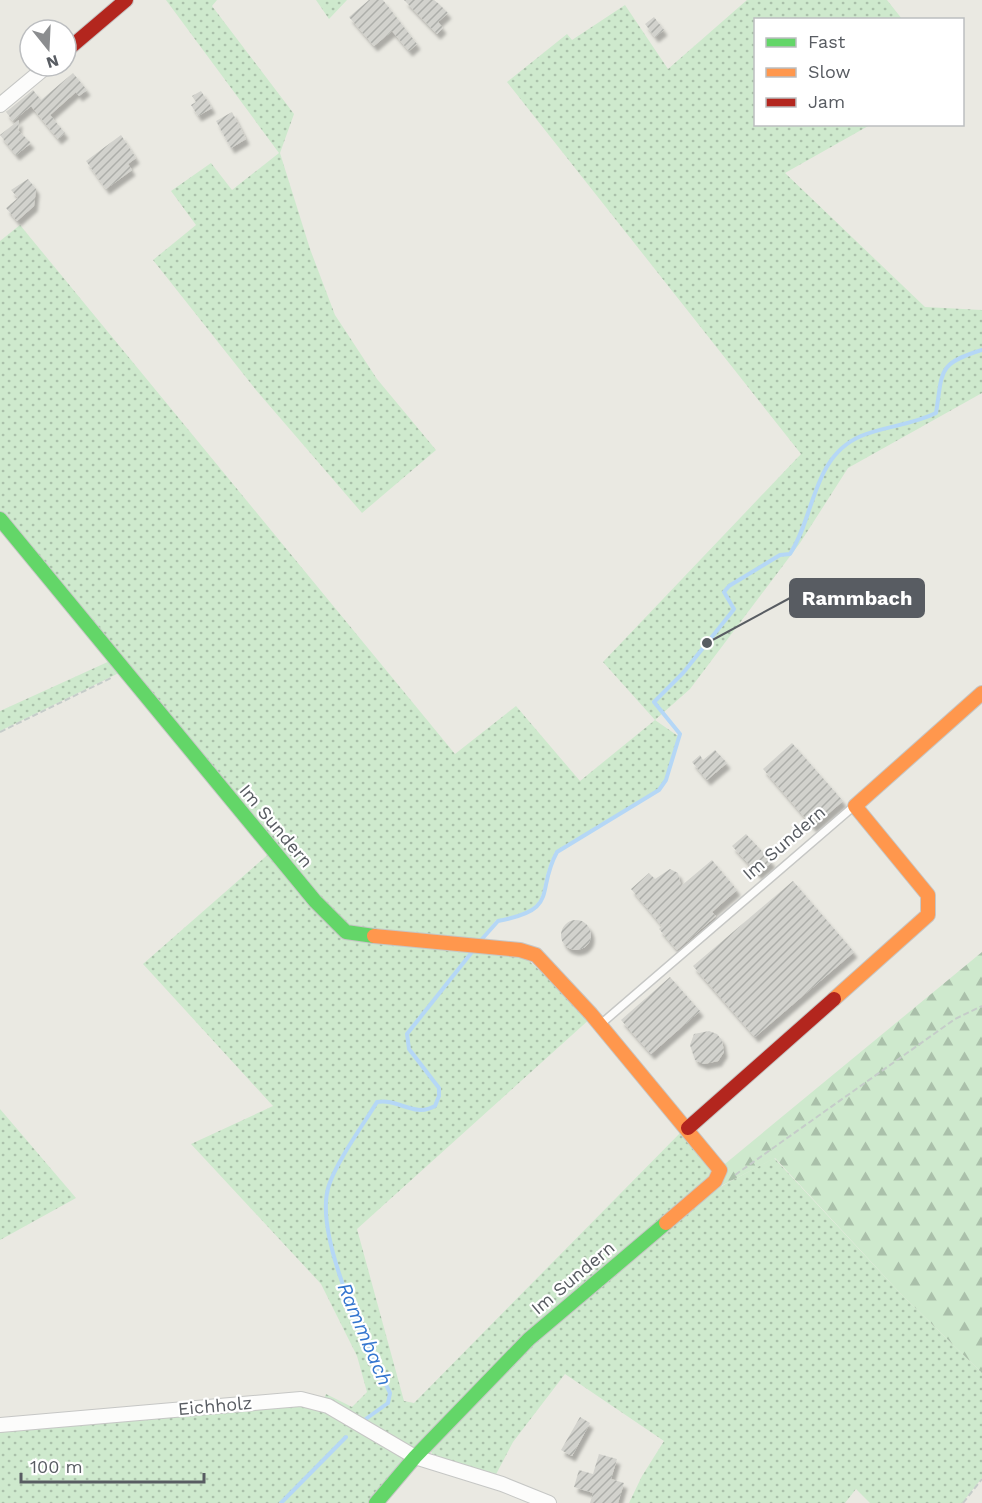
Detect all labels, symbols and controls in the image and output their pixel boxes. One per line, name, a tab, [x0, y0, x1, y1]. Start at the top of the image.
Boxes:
north arrow	[18, 18, 78, 78]
legend	[754, 18, 964, 126]
text: Fast	[808, 31, 846, 52]
text: N	[44, 51, 61, 73]
text: Slow	[808, 61, 851, 82]
text: Jam	[808, 91, 845, 112]
callout: Rammbach	[790, 579, 924, 617]
text: Rammbach	[802, 586, 912, 610]
street label: Im Sundern	[235, 780, 317, 872]
street label: Im Sundern	[738, 801, 829, 884]
street label: Im Sundern	[527, 1237, 619, 1319]
water label: Rammbach	[333, 1279, 397, 1389]
street label: Eichholz	[177, 1392, 253, 1419]
scale bar	[21, 1446, 204, 1484]
text: 100 m	[30, 1456, 83, 1477]

